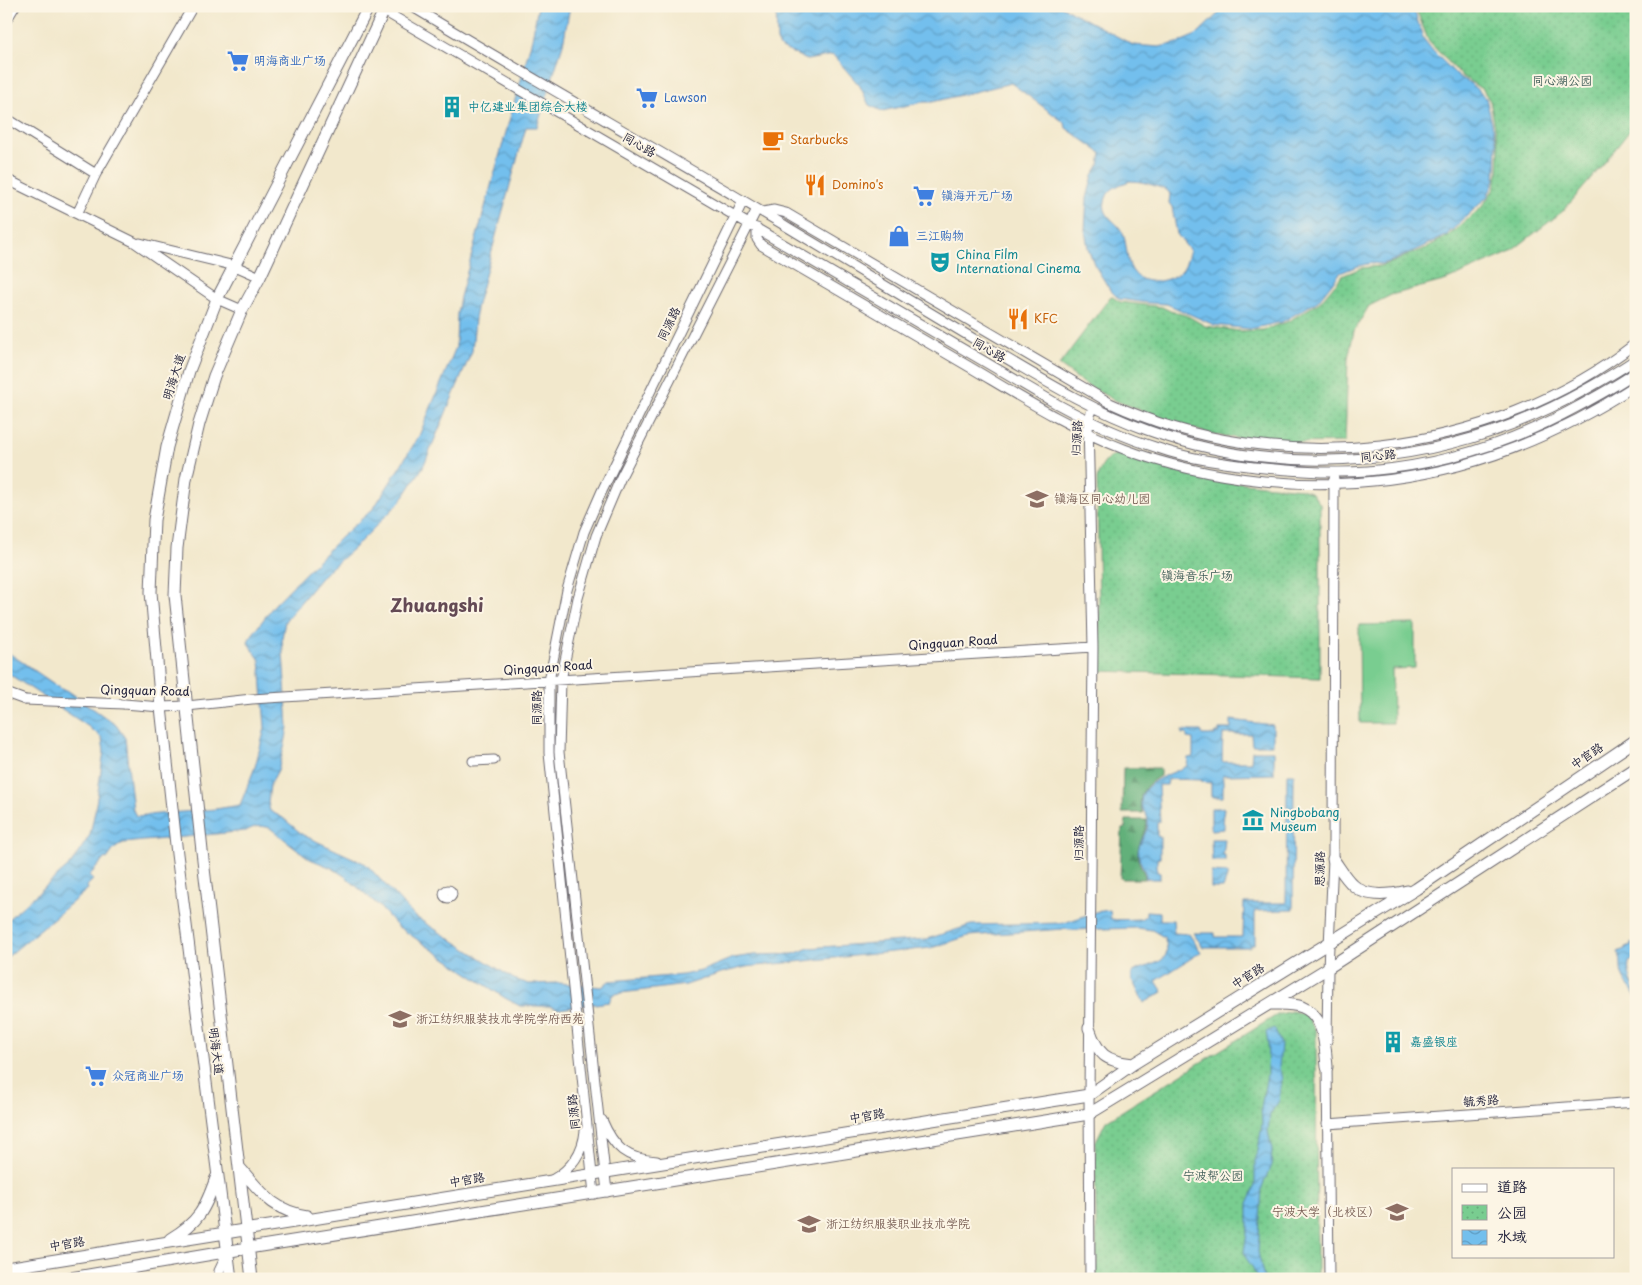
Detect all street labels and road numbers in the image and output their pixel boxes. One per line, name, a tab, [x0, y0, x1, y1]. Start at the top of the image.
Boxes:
street label: 同心路	[619, 127, 660, 161]
street label: 同源路	[652, 303, 684, 344]
street label: 同心路	[969, 332, 1010, 366]
street label: 明海大道	[157, 351, 189, 402]
street label: 归源路	[1066, 420, 1086, 456]
street label: 同心路	[1359, 444, 1397, 466]
street label: Qingquan Road	[908, 630, 998, 654]
street label: Qingquan Road	[503, 655, 593, 679]
street label: Qingquan Road	[100, 680, 190, 700]
street label: 同源路	[527, 690, 545, 726]
street label: 中官路	[1566, 738, 1606, 773]
street label: 归源路	[1069, 825, 1087, 861]
street label: 思源路	[1310, 851, 1328, 887]
street label: 中官路	[1227, 958, 1268, 992]
street label: 明海大道	[205, 1026, 229, 1076]
street label: 毓秀路	[1462, 1090, 1500, 1110]
street label: 同源路	[562, 1093, 584, 1131]
street label: 中官路	[848, 1103, 886, 1127]
street label: 中官路	[448, 1167, 486, 1191]
street label: 中官路	[48, 1231, 86, 1255]

